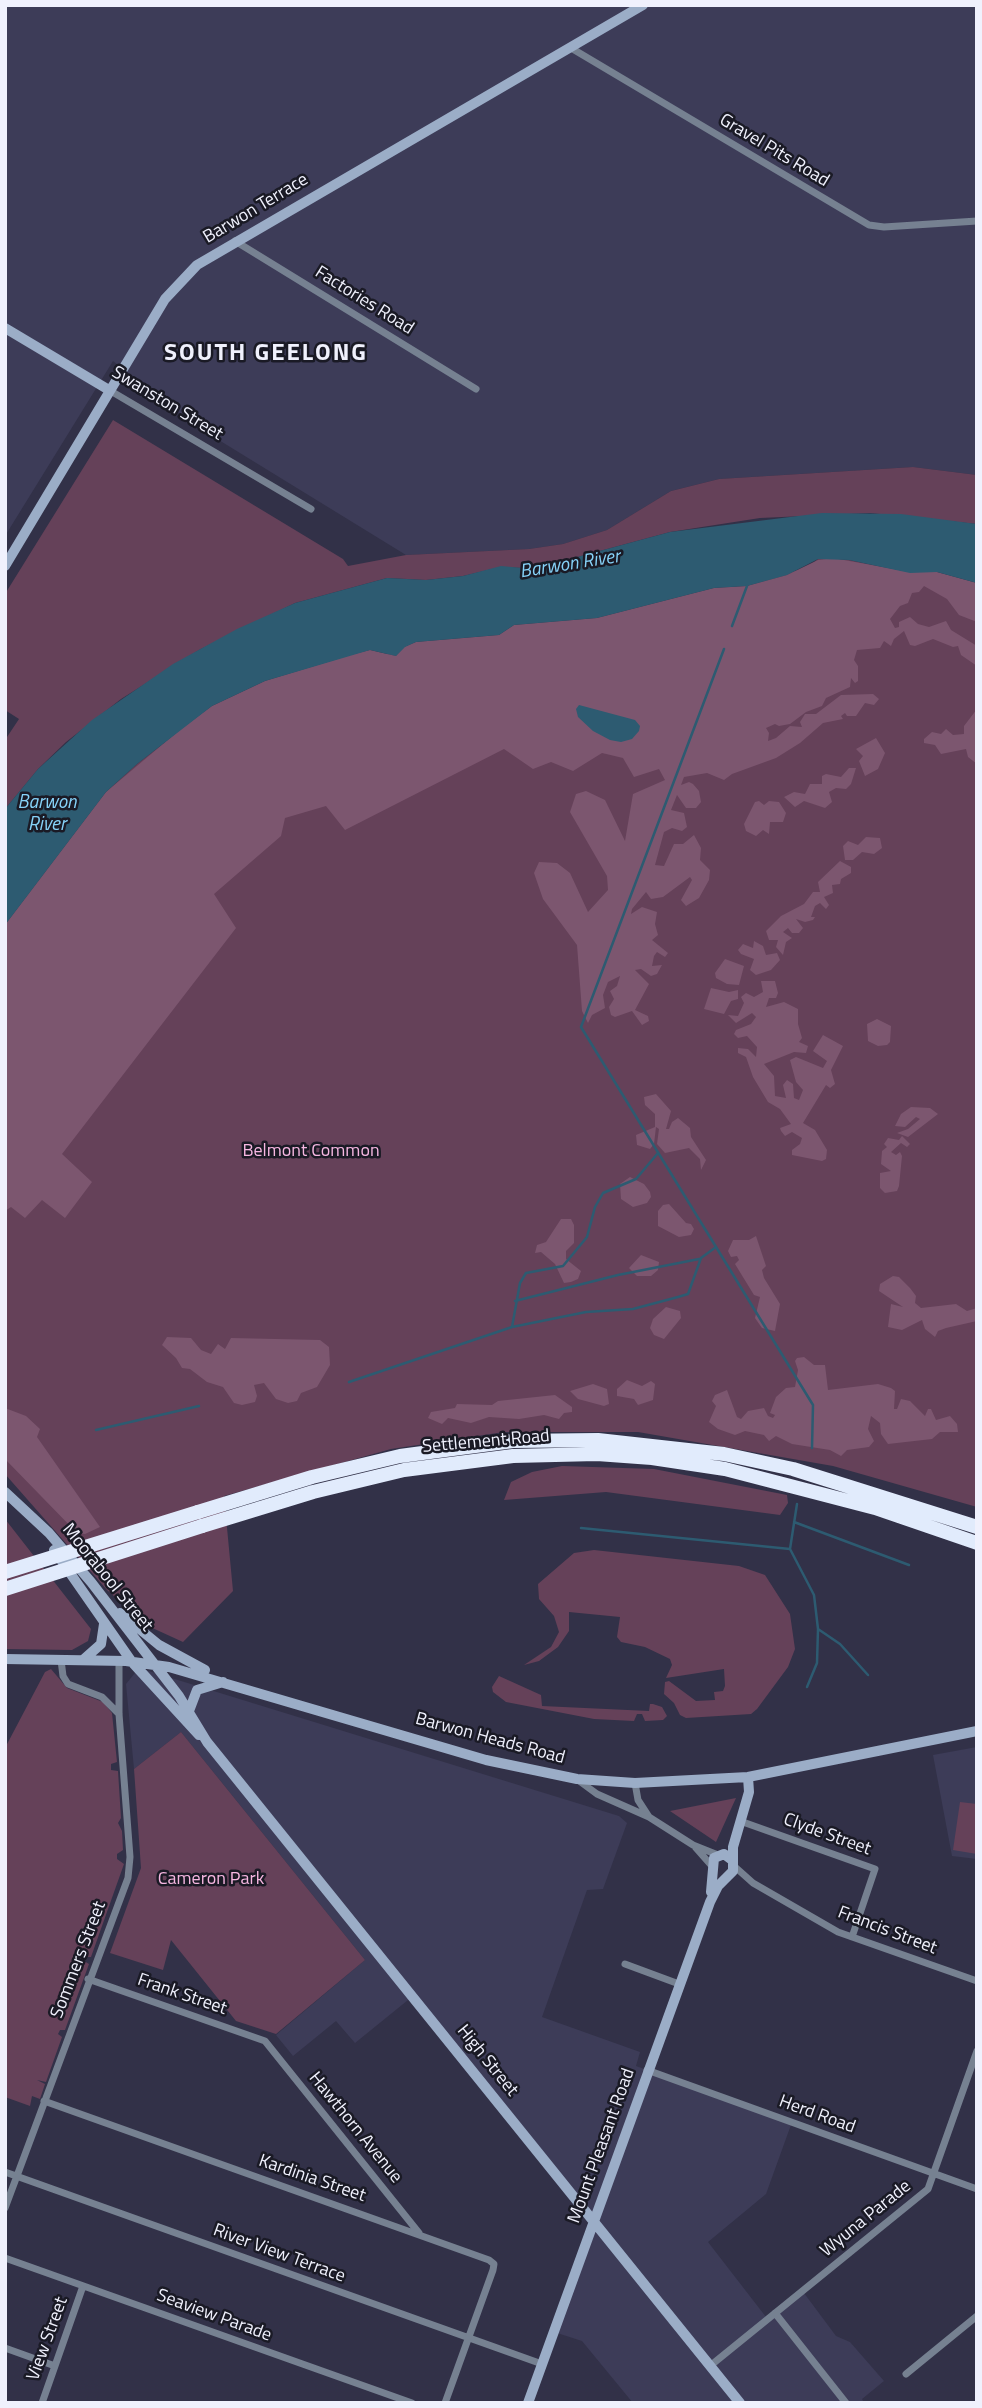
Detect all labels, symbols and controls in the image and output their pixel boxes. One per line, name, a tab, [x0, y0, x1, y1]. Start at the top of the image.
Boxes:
street label: Gravel Pits Road	[715, 110, 833, 192]
street label: Barwon Terrace	[200, 169, 312, 249]
street label: Factories Road	[311, 262, 417, 340]
district label: SOUTH GEELONG	[166, 340, 366, 368]
street label: Swanston Street	[107, 362, 227, 446]
water label: Barwon River	[518, 546, 622, 584]
water label: Barwon River	[17, 792, 77, 836]
park label: Belmont Common	[242, 1141, 380, 1163]
street label: Settlement Road	[421, 1426, 551, 1458]
street label: Moorabool Street	[57, 1520, 157, 1636]
street label: Barwon Heads Road	[413, 1709, 567, 1769]
street label: Clyde Street	[780, 1809, 874, 1861]
park label: Cameron Park	[158, 1869, 264, 1891]
street label: Sommers Street	[47, 1899, 111, 2021]
street label: Francis Street	[834, 1902, 940, 1960]
street label: Frank Street	[135, 1970, 229, 2020]
street label: High Street	[452, 2021, 522, 2101]
street label: Mount Pleasant Road	[564, 2066, 640, 2226]
street label: Hawthorn Avenue	[304, 2068, 406, 2188]
street label: Herd Road	[776, 2091, 858, 2139]
street label: Kardinia Street	[256, 2151, 368, 2207]
street label: Wyuna Parade	[816, 2176, 916, 2262]
street label: River View Terrace	[210, 2220, 348, 2288]
street label: Seaview Parade	[154, 2285, 274, 2347]
street label: View Street	[23, 2294, 73, 2384]

